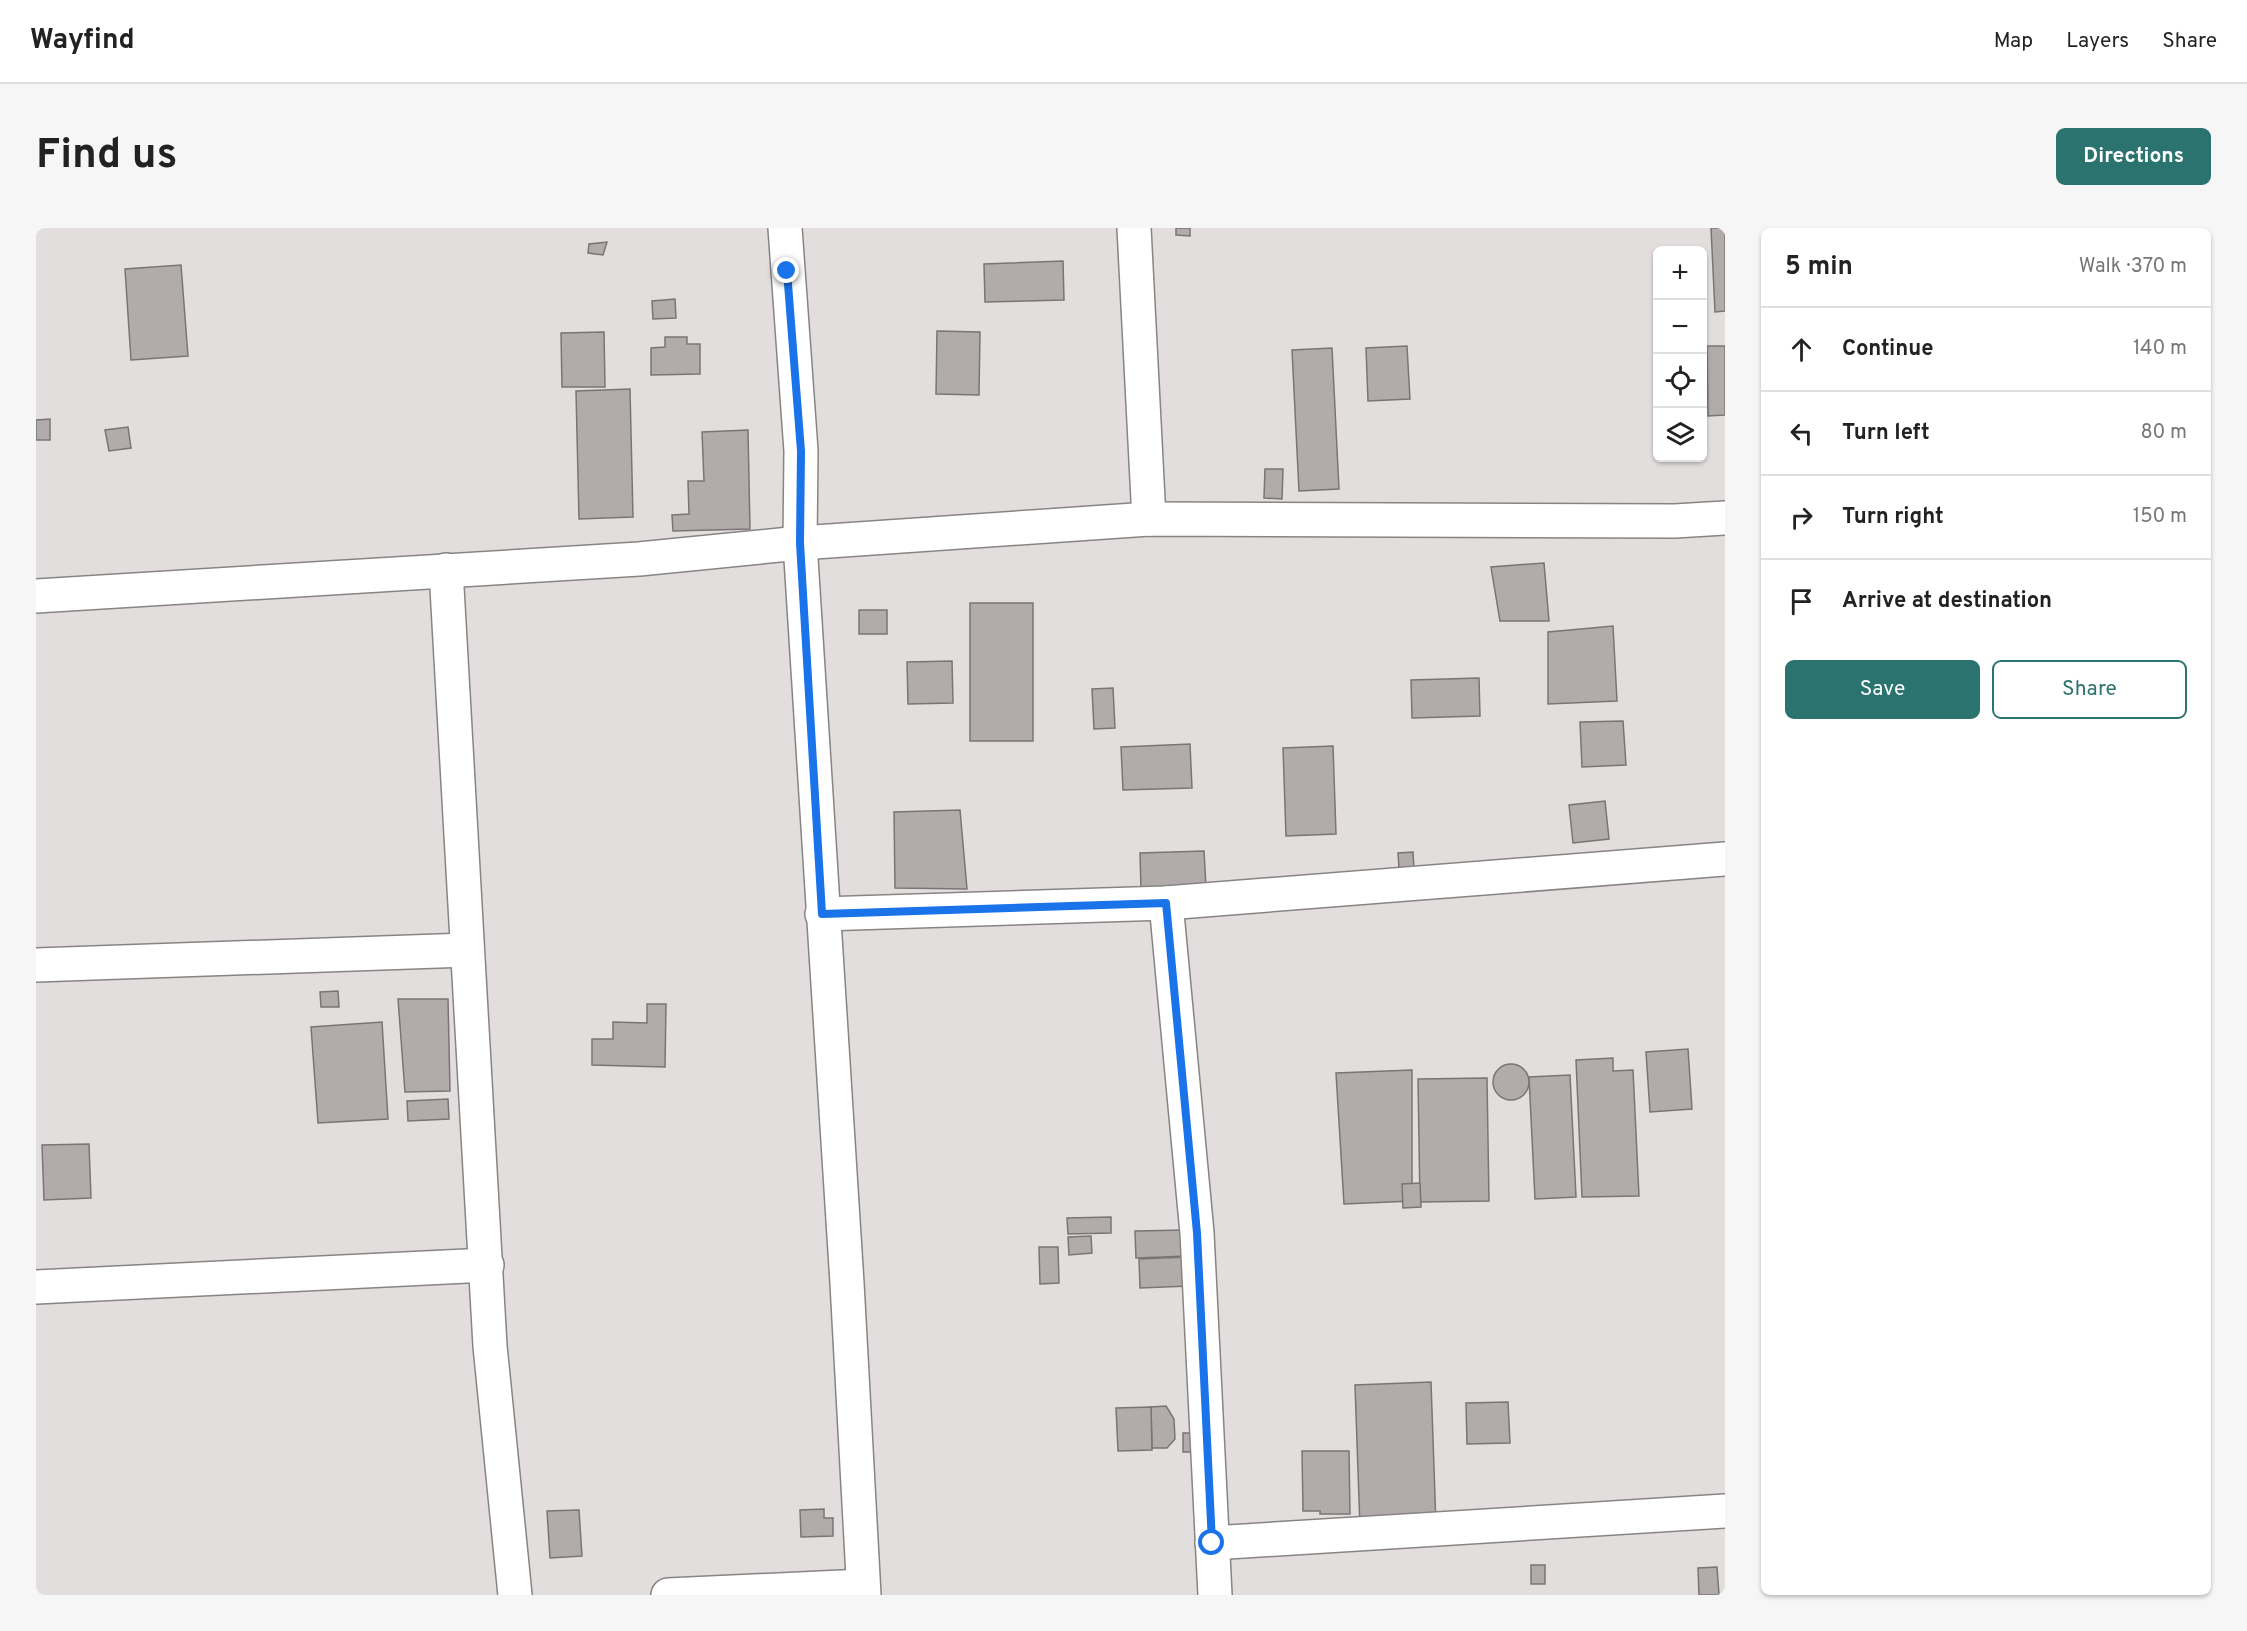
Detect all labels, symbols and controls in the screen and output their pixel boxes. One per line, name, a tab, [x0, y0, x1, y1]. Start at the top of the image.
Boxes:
text: Wayfind	[30, 23, 135, 59]
text: Map	[1994, 28, 2033, 55]
text: Layers	[2066, 28, 2129, 55]
text: Share	[2162, 28, 2217, 55]
button: Directions	[2056, 128, 2211, 185]
text: Find us	[36, 130, 177, 183]
map controls	[1653, 246, 1707, 462]
button: +	[1653, 246, 1707, 300]
text: 5 min	[1785, 251, 1853, 284]
text: Walk · 370 m	[2079, 254, 2187, 280]
route end	[773, 257, 799, 283]
button: −	[1653, 300, 1707, 354]
icon: ahead	[1785, 333, 1818, 366]
text: Continue	[1842, 336, 1933, 363]
text: 140 m	[2133, 336, 2187, 362]
button: locate	[1653, 354, 1707, 408]
button: layers	[1653, 408, 1707, 462]
icon: left	[1785, 417, 1818, 450]
text: Turn left	[1842, 420, 1930, 447]
text: 80 m	[2141, 420, 2187, 446]
icon: right	[1785, 501, 1818, 534]
text: Turn right	[1842, 504, 1944, 531]
text: 150 m	[2133, 504, 2187, 530]
icon: arrive	[1785, 585, 1818, 618]
text: Arrive at destination	[1842, 588, 2052, 615]
button: Save	[1785, 660, 1980, 719]
button: Share	[1992, 660, 2187, 719]
route start	[1198, 1529, 1224, 1555]

